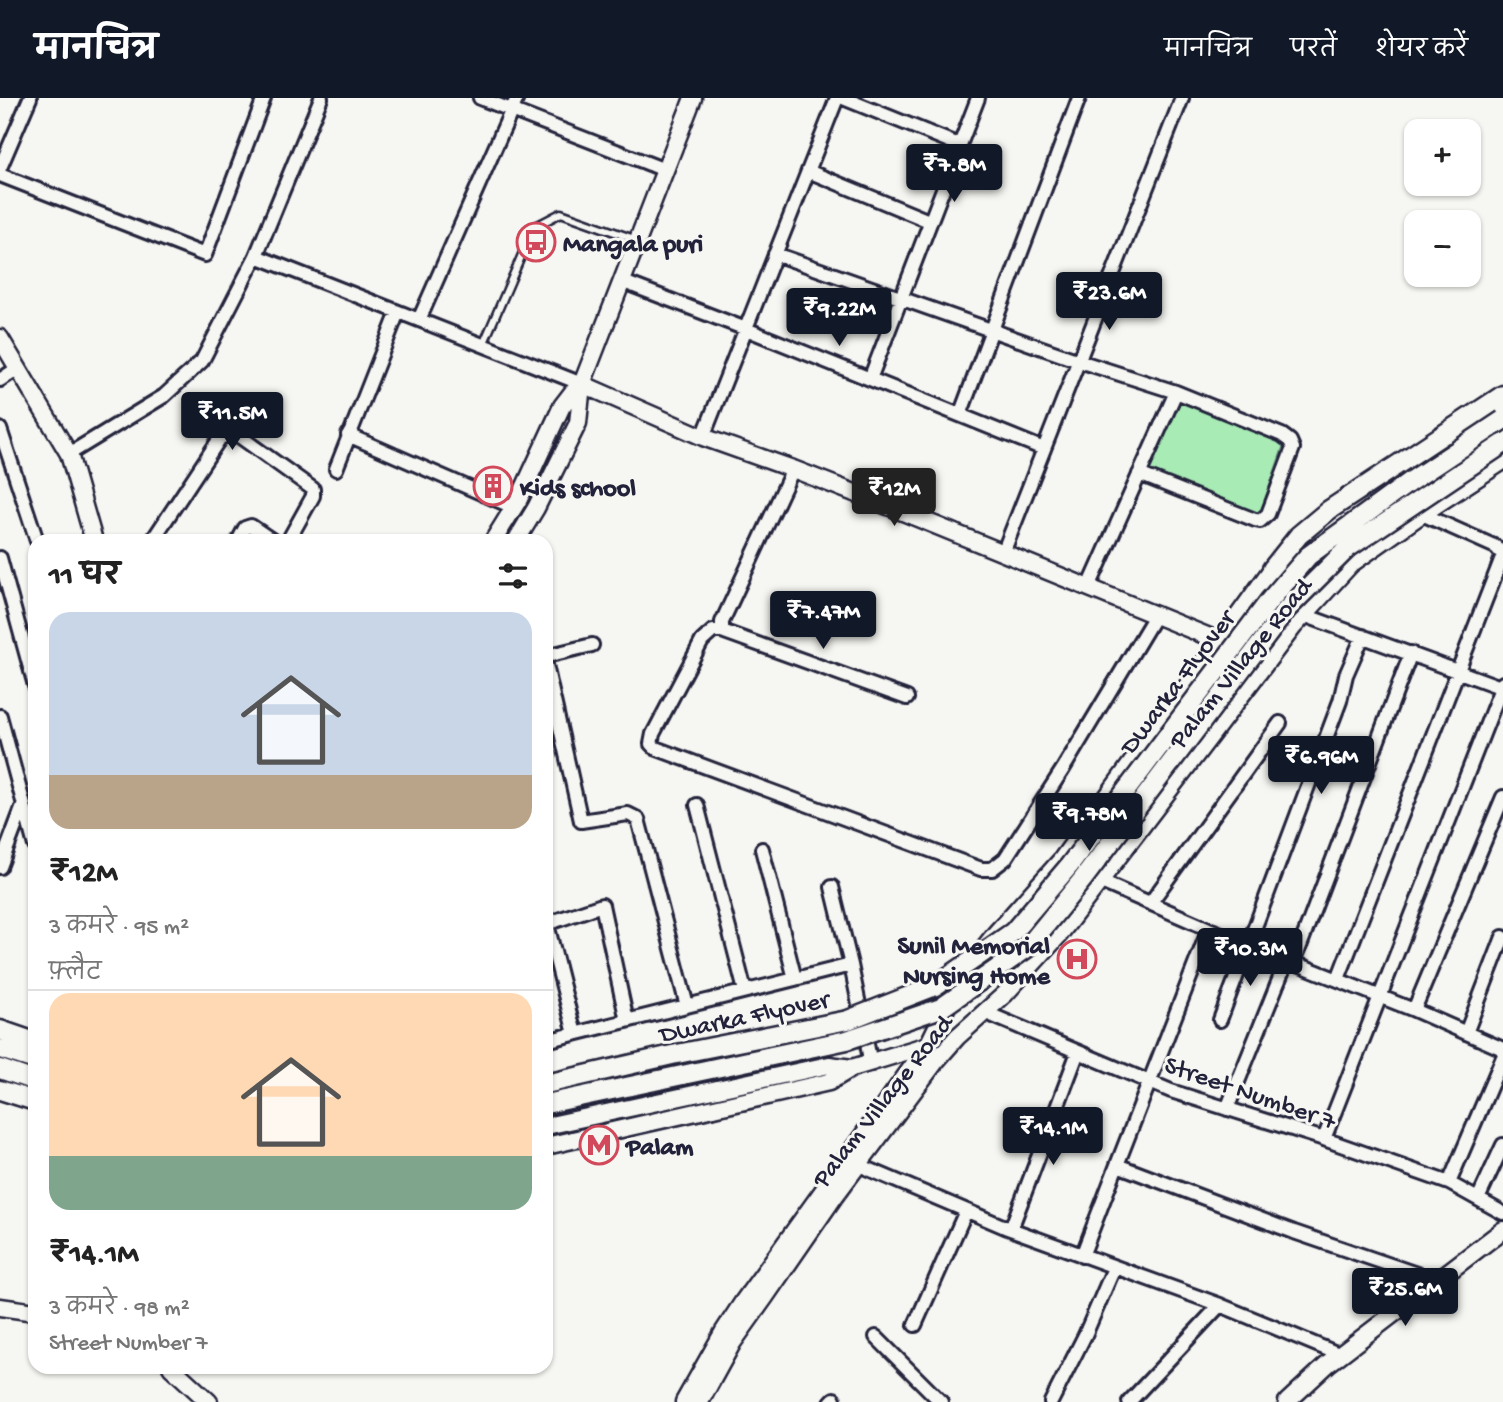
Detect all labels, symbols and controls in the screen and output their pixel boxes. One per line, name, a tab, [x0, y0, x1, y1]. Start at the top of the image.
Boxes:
text: मानचित्र	[35, 33, 158, 71]
text: मानचित्र	[1164, 37, 1252, 66]
text: परतें	[1290, 37, 1337, 66]
text: शेयर करें	[1375, 37, 1468, 66]
map controls	[1404, 119, 1481, 287]
button: +	[1404, 119, 1481, 196]
pin: ₹7.8M	[905, 144, 1003, 204]
text: ₹7.8M	[922, 153, 986, 180]
button: −	[1404, 210, 1481, 287]
bus stop icon: Mangala puri	[515, 221, 557, 263]
place label: Mangala puri	[563, 231, 703, 262]
pin: ₹23.6M	[1052, 272, 1166, 332]
text: ₹23.6M	[1072, 281, 1146, 308]
pin: ₹9.22M	[782, 288, 896, 348]
text: ₹9.22M	[802, 297, 876, 324]
pin: ₹11.5M	[175, 392, 289, 452]
text: ₹11.5M	[197, 401, 267, 428]
building icon: Kids school	[472, 465, 514, 507]
pin: ₹12M	[853, 468, 935, 528]
place label: Kids school	[519, 475, 636, 506]
text: ₹12M	[868, 477, 920, 504]
icon: filters	[494, 557, 532, 595]
text: 11 घर	[49, 561, 120, 596]
street label: Palam Village Road	[1164, 572, 1322, 757]
pin: ₹7.47M	[766, 592, 880, 651]
text: ₹7.47M	[786, 600, 860, 627]
street label: Dwarka Flyover	[1114, 603, 1246, 763]
icon: home	[228, 657, 354, 783]
pin: ₹6.96M	[1264, 736, 1378, 796]
text: ₹6.96M	[1284, 745, 1358, 772]
pin: ₹9.78M	[1032, 794, 1146, 853]
text: ₹9.78M	[1051, 802, 1127, 829]
text: ₹12M	[49, 858, 117, 893]
text: 3 कमरे · 95 m²	[49, 915, 189, 942]
pin: ₹10.3M	[1193, 928, 1307, 988]
place label: Sunil Memorial Nursing Home	[897, 933, 1052, 994]
text: ₹10.3M	[1213, 937, 1287, 964]
hospital icon: Sunil Memorial Nursing Home	[1056, 938, 1098, 980]
text: फ़्लैट	[49, 961, 101, 988]
street label: Dwarka Flyover	[655, 986, 835, 1053]
street label: Palam Village Road	[807, 1009, 963, 1196]
icon: home	[228, 1039, 354, 1165]
street label: Street Number 7	[1160, 1051, 1341, 1140]
pin: ₹14.1M	[996, 1108, 1110, 1167]
text: ₹14.1M	[1019, 1116, 1087, 1143]
metro station icon: Palam	[578, 1124, 620, 1166]
place label: Palam	[624, 1134, 694, 1165]
text: ₹14.1M	[49, 1239, 138, 1274]
pin: ₹25.6M	[1348, 1268, 1462, 1328]
text: ₹25.6M	[1368, 1277, 1442, 1304]
text: 3 कमरे · 98 m²	[49, 1296, 190, 1323]
text: Street Number 7	[49, 1331, 207, 1358]

